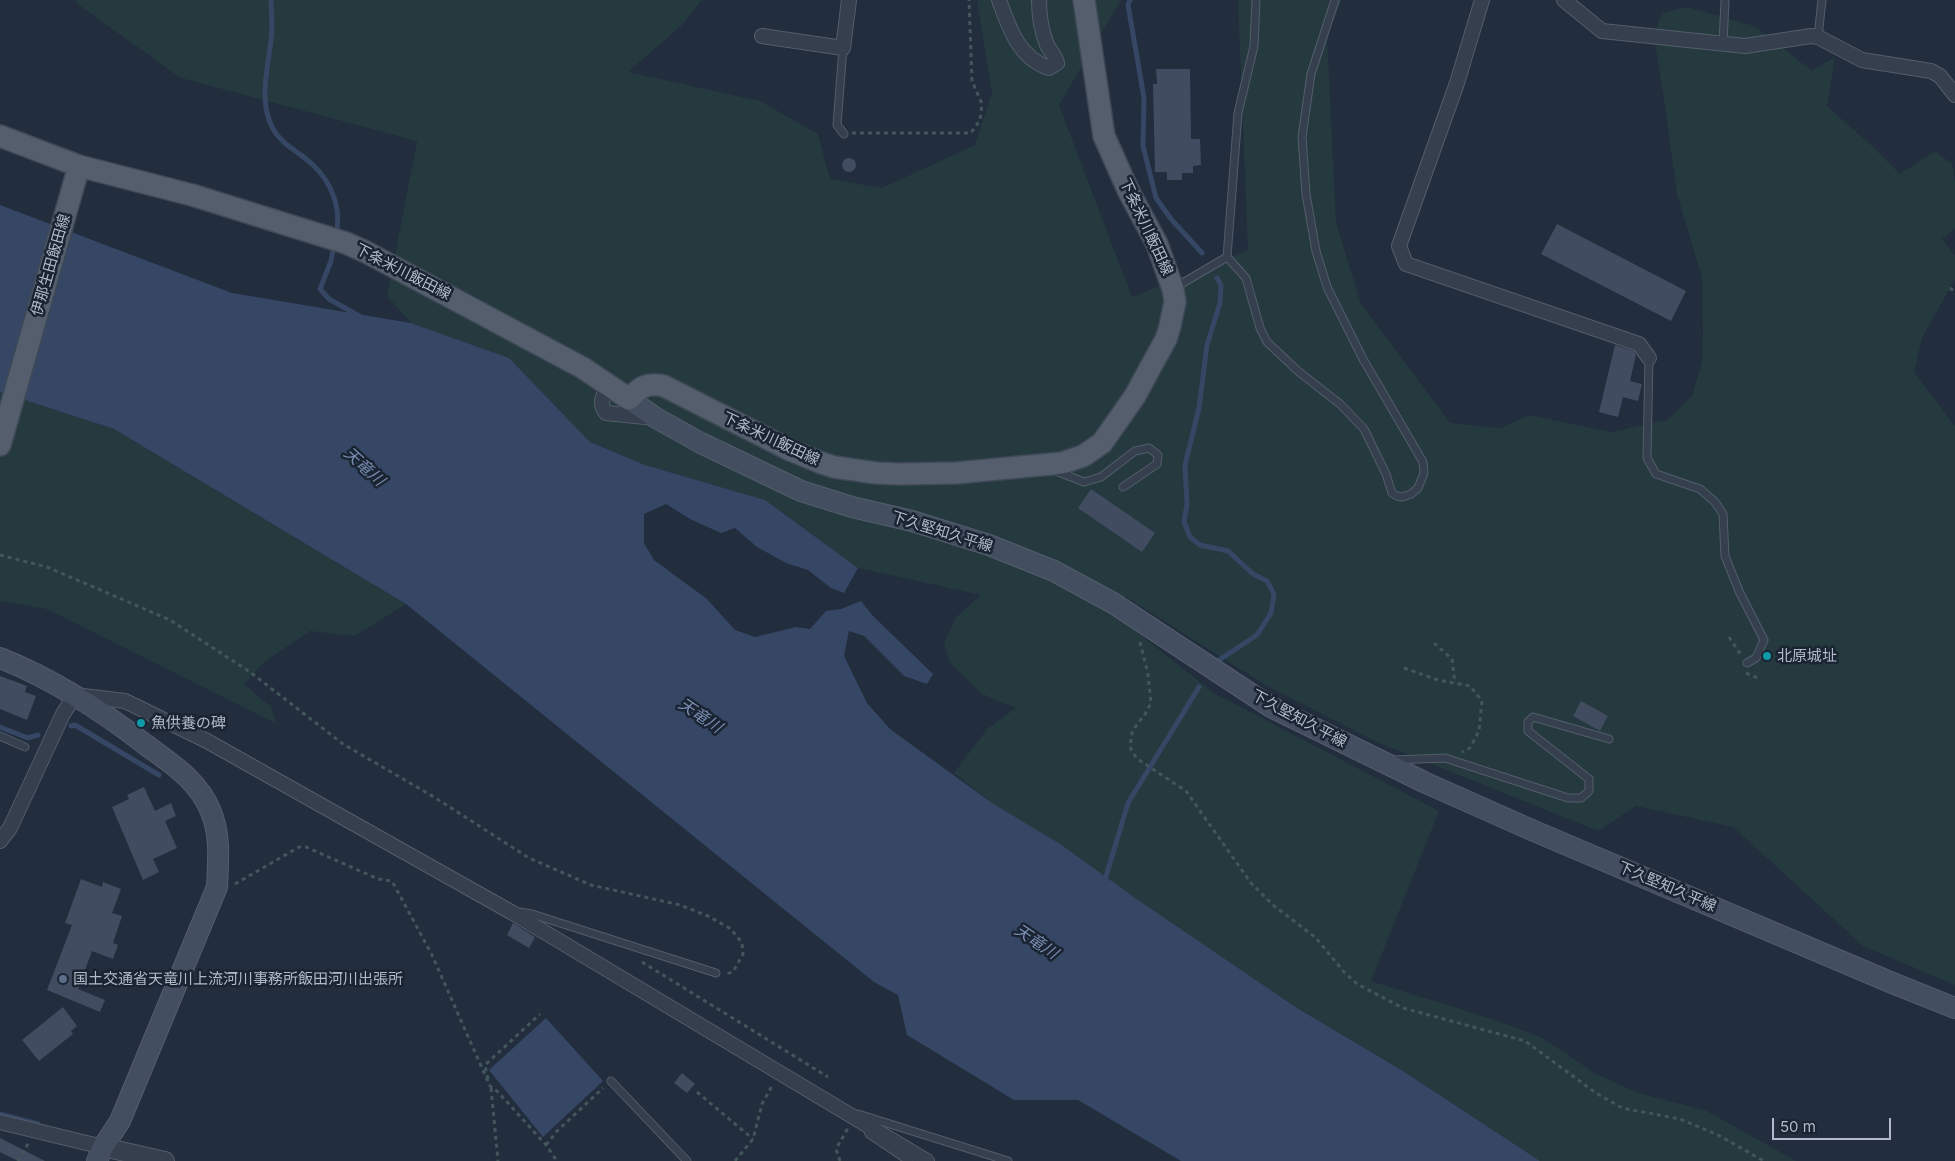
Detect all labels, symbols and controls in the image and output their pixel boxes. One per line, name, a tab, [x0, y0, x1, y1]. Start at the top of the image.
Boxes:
street label: 下条米川飯田線	[1116, 176, 1176, 278]
street label: 伊那生田飯田線	[28, 212, 74, 318]
street label: 下条米川飯田線	[352, 240, 454, 304]
street label: 下条米川飯田線	[720, 409, 822, 469]
water label: 天竜川	[340, 444, 388, 490]
street label: 下久堅知久平線	[889, 508, 995, 556]
place label: 北原城址	[1777, 647, 1837, 665]
marker: 北原城址	[1761, 650, 1773, 662]
street label: 下久堅知久平線	[1248, 686, 1350, 752]
water label: 天竜川	[675, 695, 725, 737]
place label: 魚供養の碑	[151, 714, 226, 732]
marker: 魚供養の碑	[135, 717, 147, 729]
street label: 下久堅知久平線	[1615, 858, 1719, 916]
water label: 天竜川	[1011, 921, 1061, 963]
place label: 国土交通省天竜川上流河川事務所飯田河川出張所	[73, 970, 403, 988]
marker: 国土交通省天竜川上流河川事務所飯田河川出張所	[57, 973, 69, 985]
scale bar	[1775, 1108, 1894, 1140]
text: 50 m	[1780, 1117, 1816, 1136]

